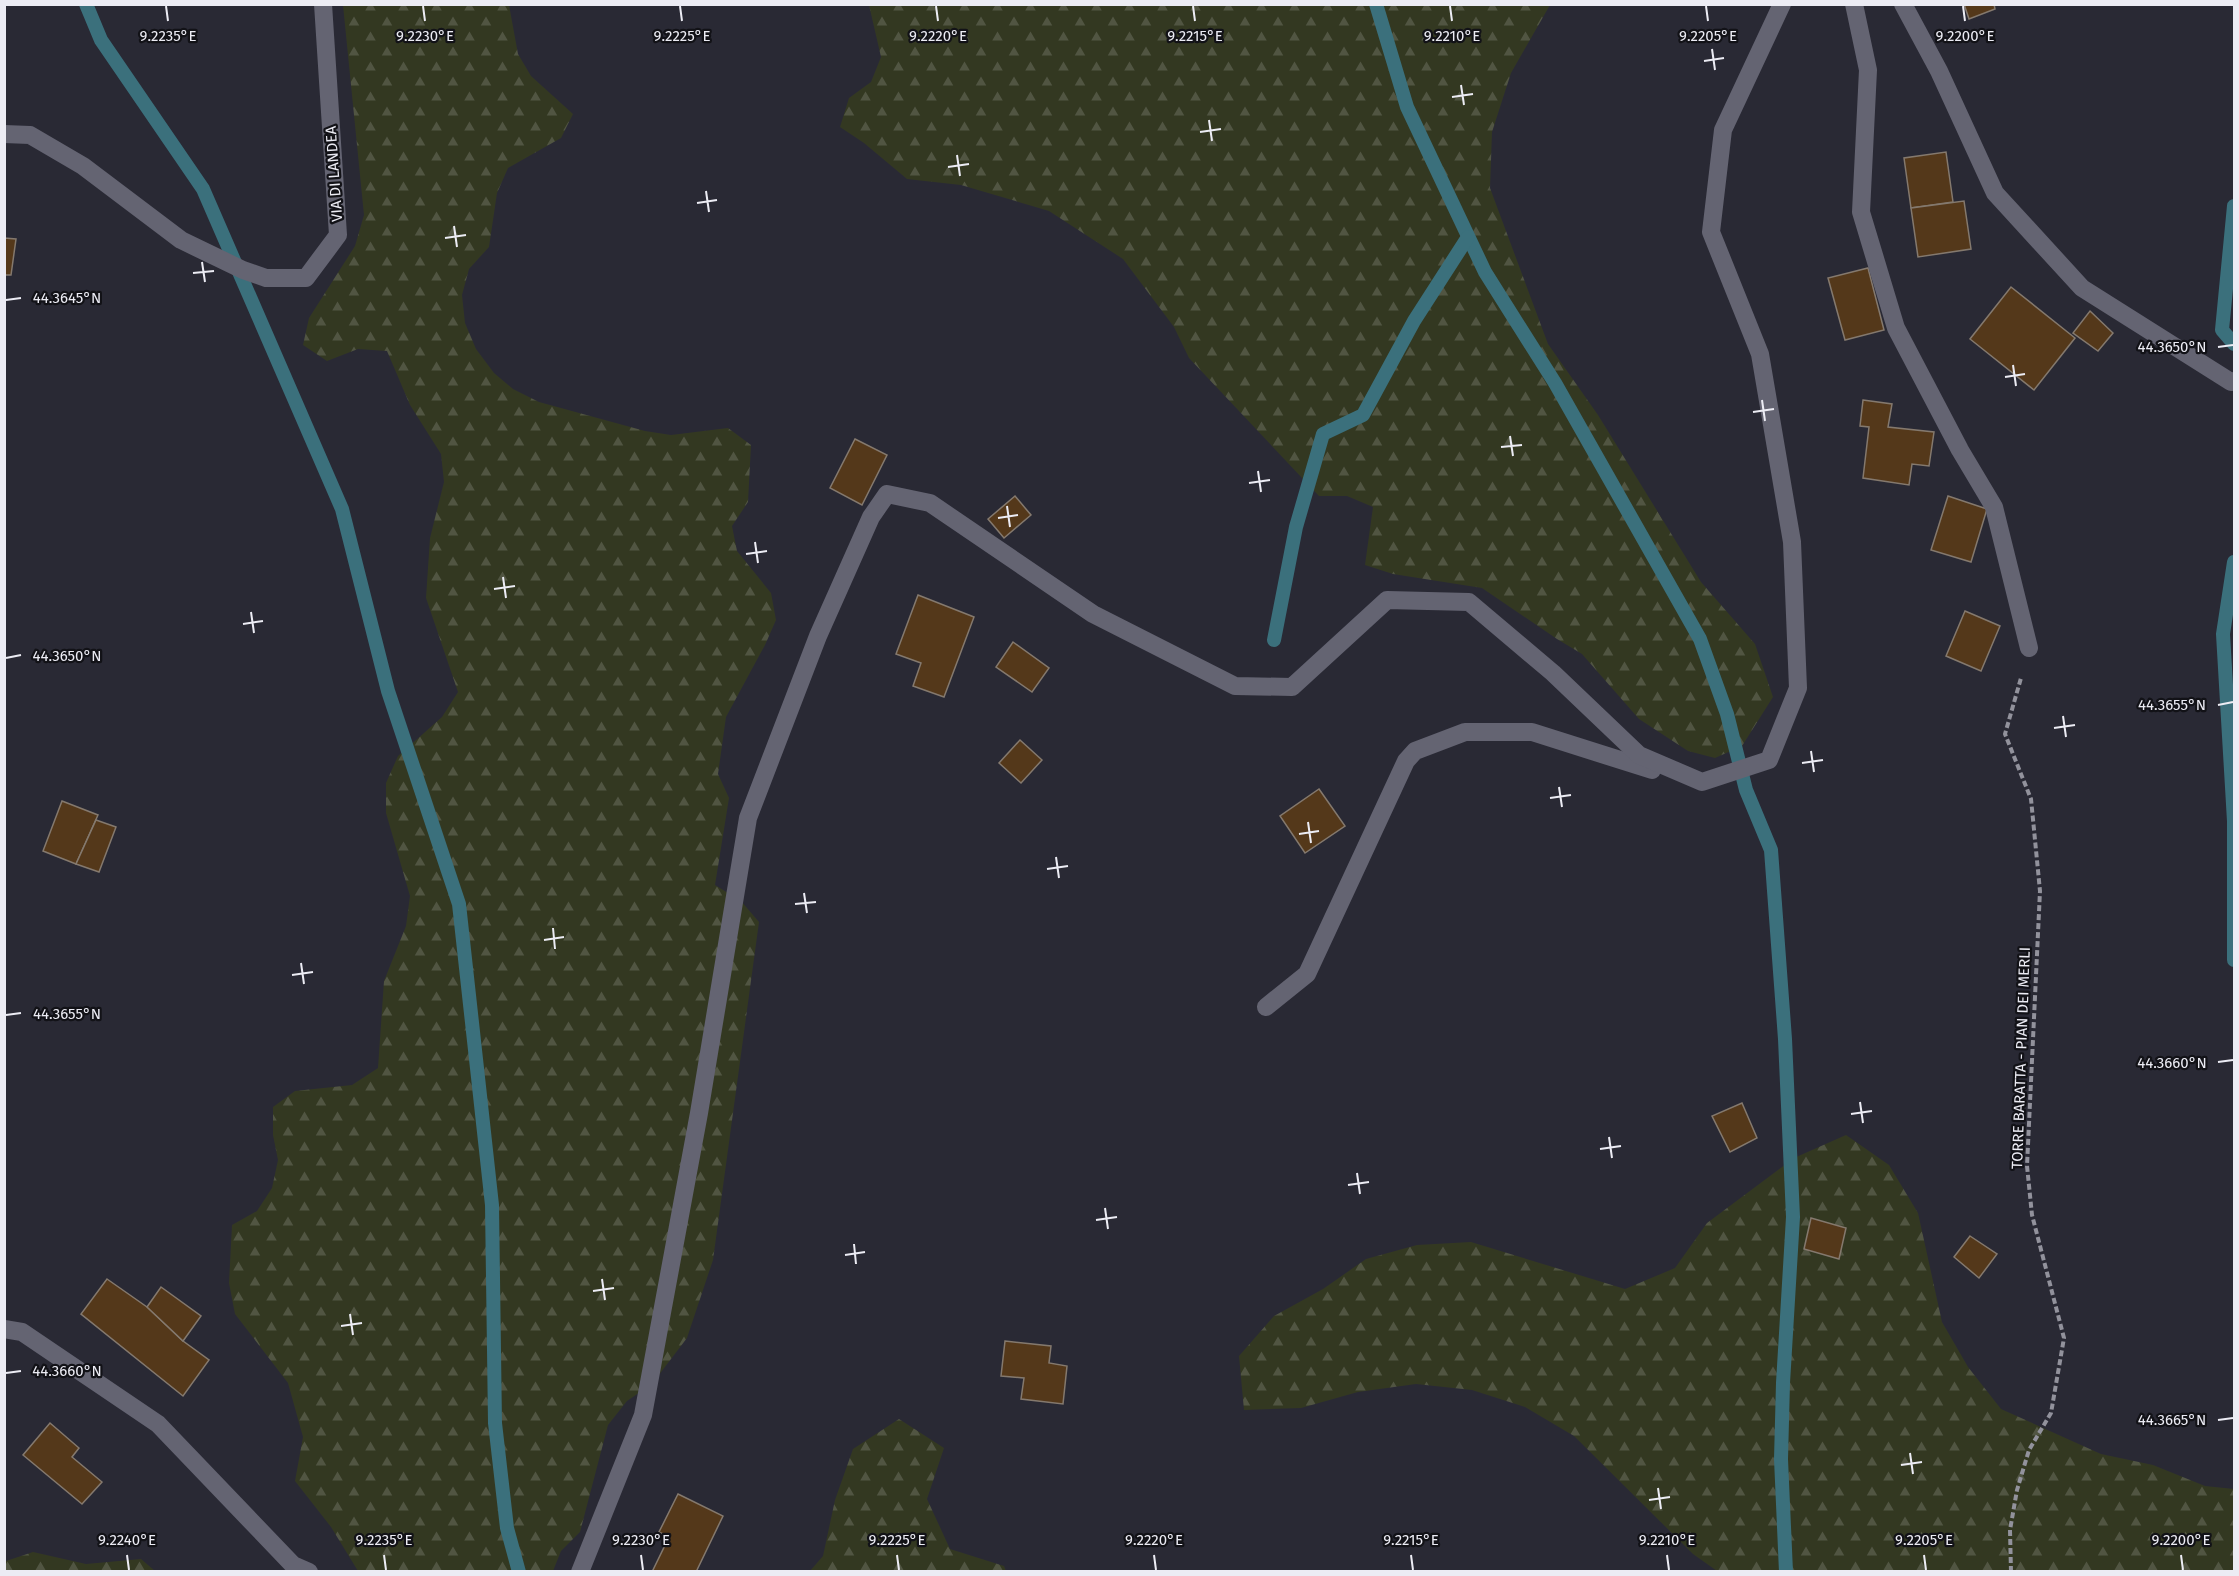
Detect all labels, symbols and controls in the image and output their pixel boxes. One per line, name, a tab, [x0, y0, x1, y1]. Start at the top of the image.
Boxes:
text: 9.2235°E	[140, 27, 196, 45]
text: 9.2230°E	[396, 27, 454, 45]
text: 9.2225°E	[654, 27, 711, 45]
text: 9.2220°E	[909, 27, 967, 45]
text: 9.2215°E	[1167, 27, 1223, 45]
text: 9.2210°E	[1424, 27, 1480, 45]
text: 9.2205°E	[1679, 27, 1737, 45]
text: 9.2200°E	[1936, 27, 1994, 45]
street label: VIA DI LANDEA	[322, 125, 346, 223]
text: 44.3645°N	[33, 289, 101, 307]
text: 44.3650°N	[2137, 338, 2207, 356]
text: 44.3650°N	[32, 647, 102, 665]
text: 44.3655°N	[2138, 696, 2206, 714]
street label: TORRE BARATTA - PIAN DEI MERLI	[2008, 947, 2034, 1169]
text: 44.3655°N	[33, 1005, 101, 1023]
text: 44.3660°N	[2137, 1054, 2207, 1072]
text: 44.3660°N	[32, 1362, 102, 1380]
text: 44.3665°N	[2138, 1411, 2206, 1429]
text: 9.2240°E	[98, 1531, 156, 1549]
text: 9.2235°E	[356, 1531, 412, 1549]
text: 9.2230°E	[612, 1531, 670, 1549]
text: 9.2225°E	[869, 1531, 926, 1549]
text: 9.2220°E	[1125, 1531, 1183, 1549]
text: 9.2215°E	[1383, 1531, 1439, 1549]
text: 9.2210°E	[1639, 1531, 1695, 1549]
text: 9.2205°E	[1895, 1531, 1953, 1549]
text: 9.2200°E	[2152, 1531, 2210, 1549]

